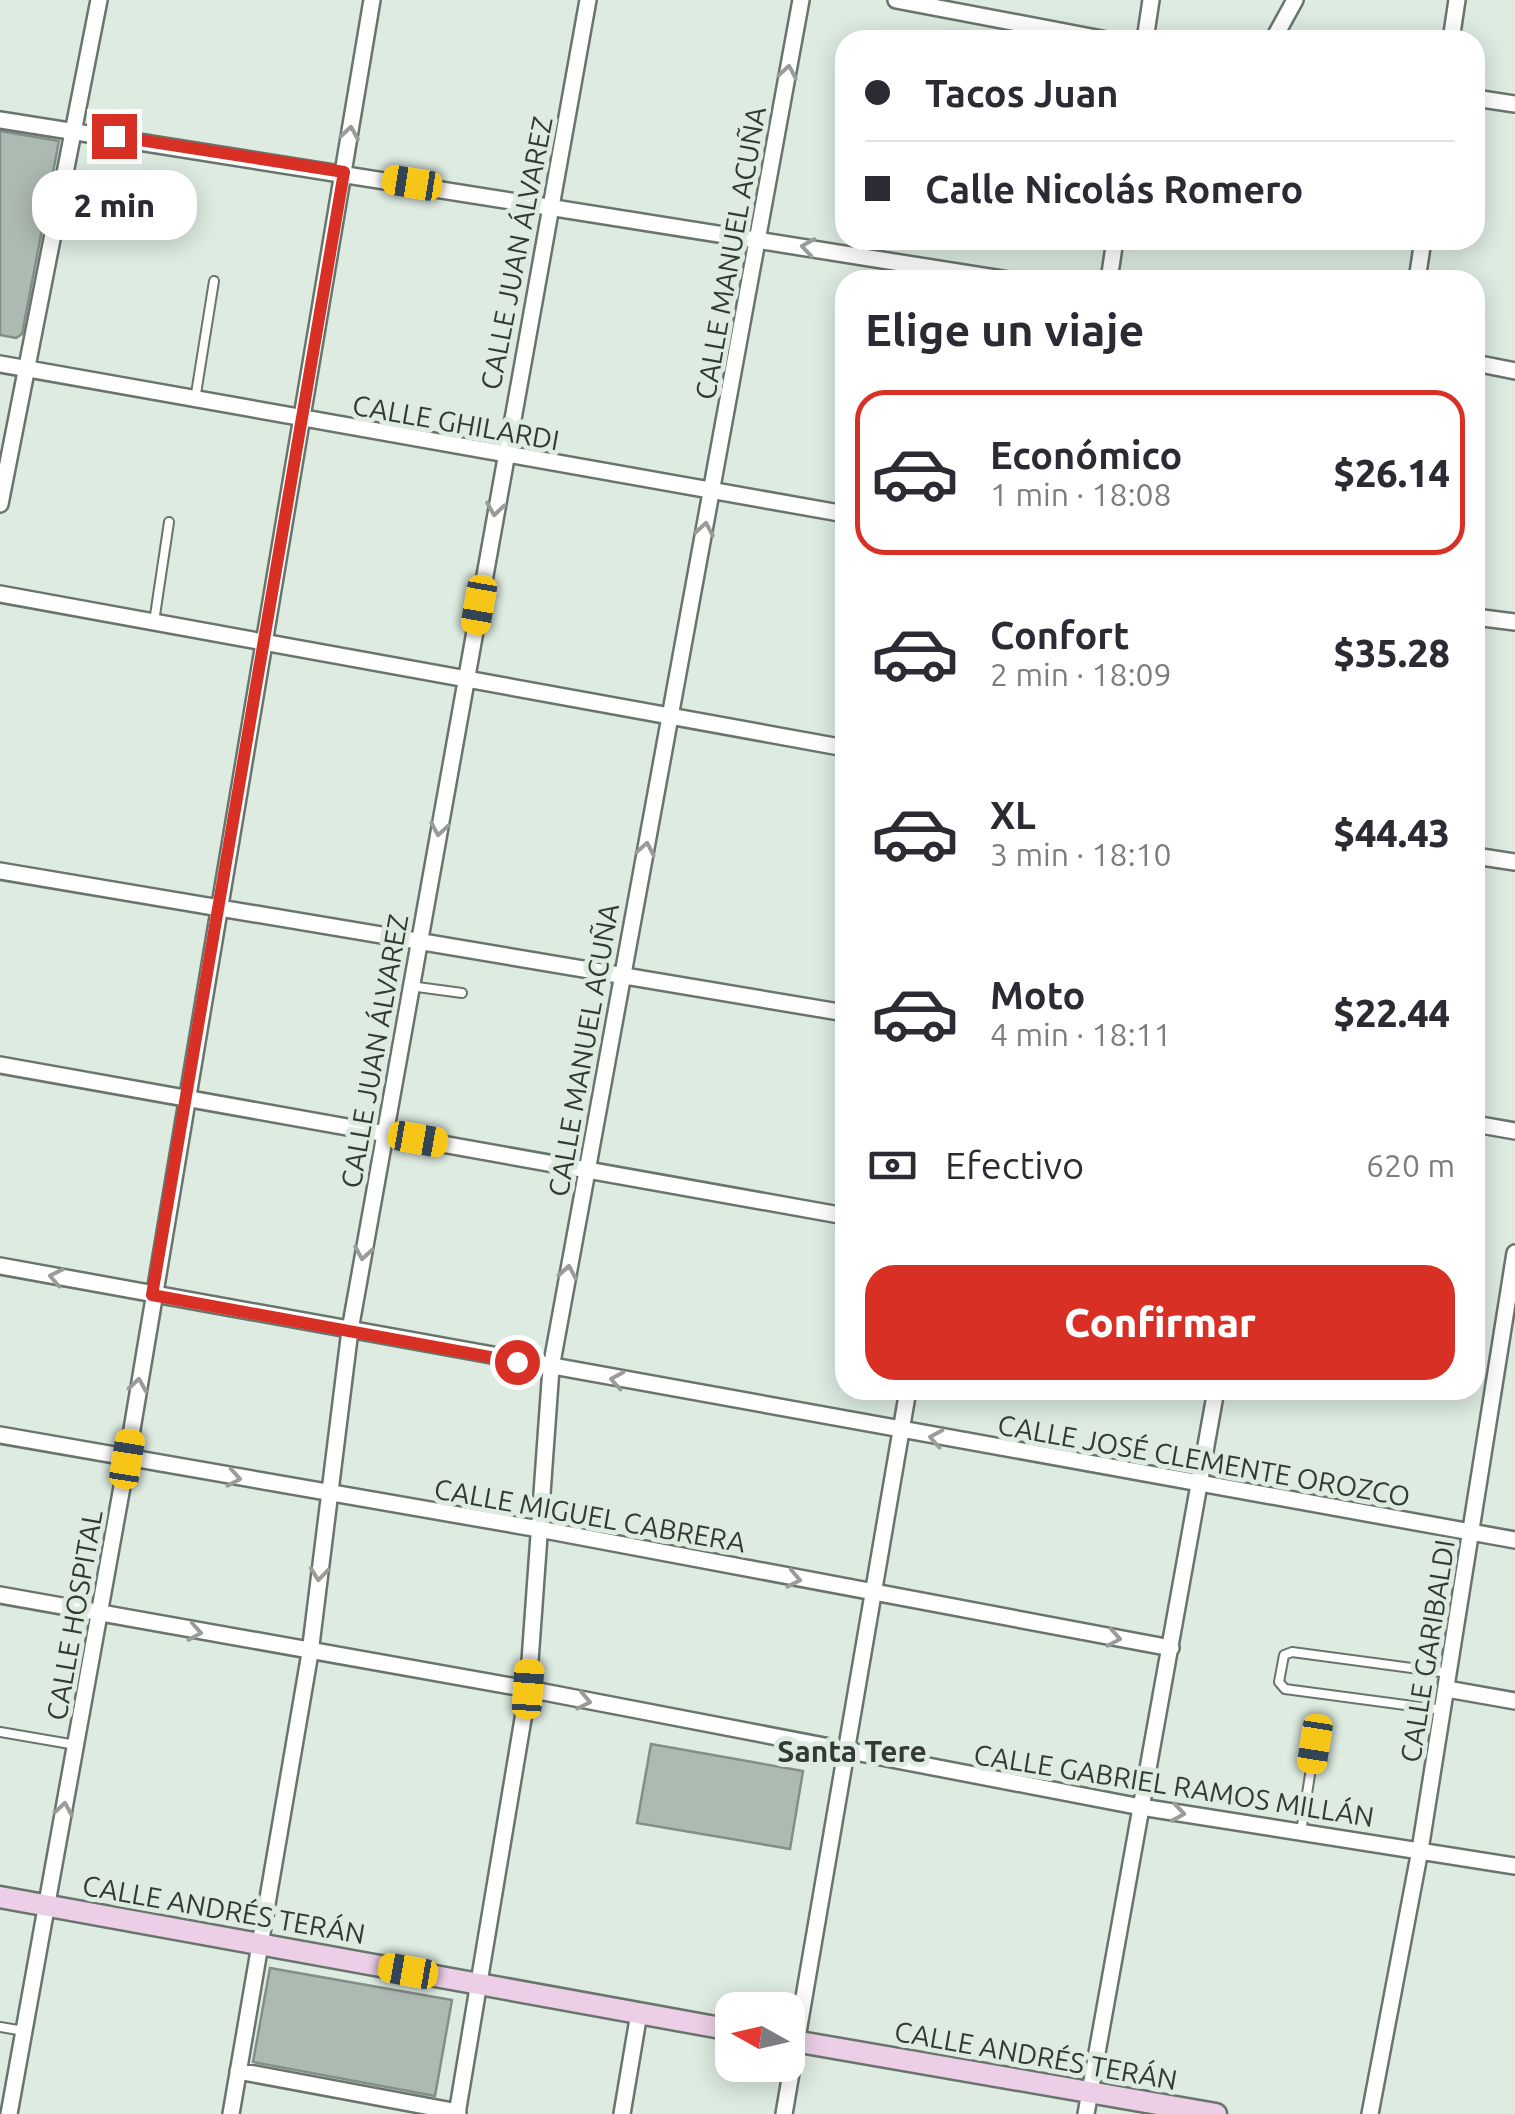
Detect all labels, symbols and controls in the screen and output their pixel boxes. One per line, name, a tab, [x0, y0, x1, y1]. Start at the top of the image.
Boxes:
one-way arrow	[777, 64, 798, 80]
text: Tacos Juan	[925, 72, 1119, 114]
street label: CALLE MANUEL ACUÑA	[689, 104, 771, 402]
route end	[92, 114, 137, 159]
street label: CALLE JUAN ÁLVAREZ	[473, 114, 558, 392]
one-way arrow	[339, 125, 360, 141]
car	[380, 163, 444, 203]
text: Calle Nicolás Romero	[925, 168, 1303, 210]
callout: 2 min	[32, 171, 196, 241]
text: 2 min	[74, 187, 155, 223]
one-way arrow	[799, 237, 816, 258]
text: Elige un viaje	[865, 304, 1145, 355]
street label: CALLE GHILARDI	[350, 389, 562, 455]
icon: car	[870, 428, 960, 518]
text: Económico	[990, 434, 1182, 476]
text: $26.14	[1333, 452, 1450, 494]
text: 1 min · 18:08	[990, 476, 1172, 512]
one-way arrow	[485, 501, 506, 517]
one-way arrow	[693, 521, 714, 538]
car	[459, 573, 499, 637]
icon: car	[870, 608, 960, 698]
text: Confort	[990, 614, 1129, 656]
text: $35.28	[1333, 632, 1450, 674]
text: 2 min · 18:09	[990, 656, 1172, 692]
icon: car	[870, 788, 960, 878]
text: XL	[990, 794, 1036, 836]
text: $44.43	[1333, 812, 1450, 854]
one-way arrow	[429, 821, 450, 837]
text: 3 min · 18:10	[990, 836, 1172, 872]
one-way arrow	[635, 841, 656, 857]
street label: CALLE MANUEL ACUÑA	[542, 901, 624, 1199]
street label: CALLE JUAN ÁLVAREZ	[334, 911, 413, 1190]
icon: car	[870, 968, 960, 1058]
text: Moto	[990, 974, 1085, 1016]
text: $22.44	[1333, 992, 1450, 1034]
text: 4 min · 18:11	[990, 1016, 1172, 1052]
car	[386, 1119, 450, 1159]
icon: cash	[865, 1138, 920, 1193]
text: Efectivo	[945, 1144, 1084, 1186]
text: 620 m	[1366, 1147, 1455, 1183]
one-way arrow	[353, 1244, 374, 1261]
one-way arrow	[557, 1264, 578, 1280]
button: Confirmar	[865, 1265, 1455, 1380]
one-way arrow	[48, 1267, 64, 1288]
route start	[495, 1340, 540, 1385]
one-way arrow	[608, 1370, 625, 1391]
one-way arrow	[127, 1377, 148, 1394]
street label: CALLE JOSÉ CLEMENTE OROZCO	[995, 1407, 1413, 1512]
car	[107, 1427, 147, 1491]
one-way arrow	[928, 1428, 945, 1449]
one-way arrow	[225, 1466, 242, 1487]
street label: CALLE MIGUEL CABRERA	[432, 1472, 748, 1558]
street label: CALLE HOSPITAL	[40, 1507, 108, 1723]
street label: CALLE GARIBALDI	[1394, 1537, 1460, 1765]
one-way arrow	[308, 1567, 330, 1583]
one-way arrow	[786, 1568, 803, 1589]
one-way arrow	[187, 1621, 203, 1642]
one-way arrow	[1106, 1627, 1122, 1648]
car	[511, 1658, 545, 1720]
one-way arrow	[575, 1689, 592, 1710]
car	[1295, 1712, 1335, 1776]
district label: Santa Tere	[777, 1734, 927, 1768]
street label: CALLE GABRIEL RAMOS MILLÁN	[972, 1737, 1376, 1832]
one-way arrow	[53, 1801, 74, 1817]
one-way arrow	[1170, 1802, 1187, 1823]
street label: CALLE ANDRÉS TERÁN	[80, 1868, 368, 1949]
car	[376, 1951, 440, 1991]
north arrow	[715, 1992, 805, 2082]
map controls	[715, 1992, 805, 2082]
street label: CALLE ANDRÉS TERÁN	[892, 2014, 1180, 2095]

